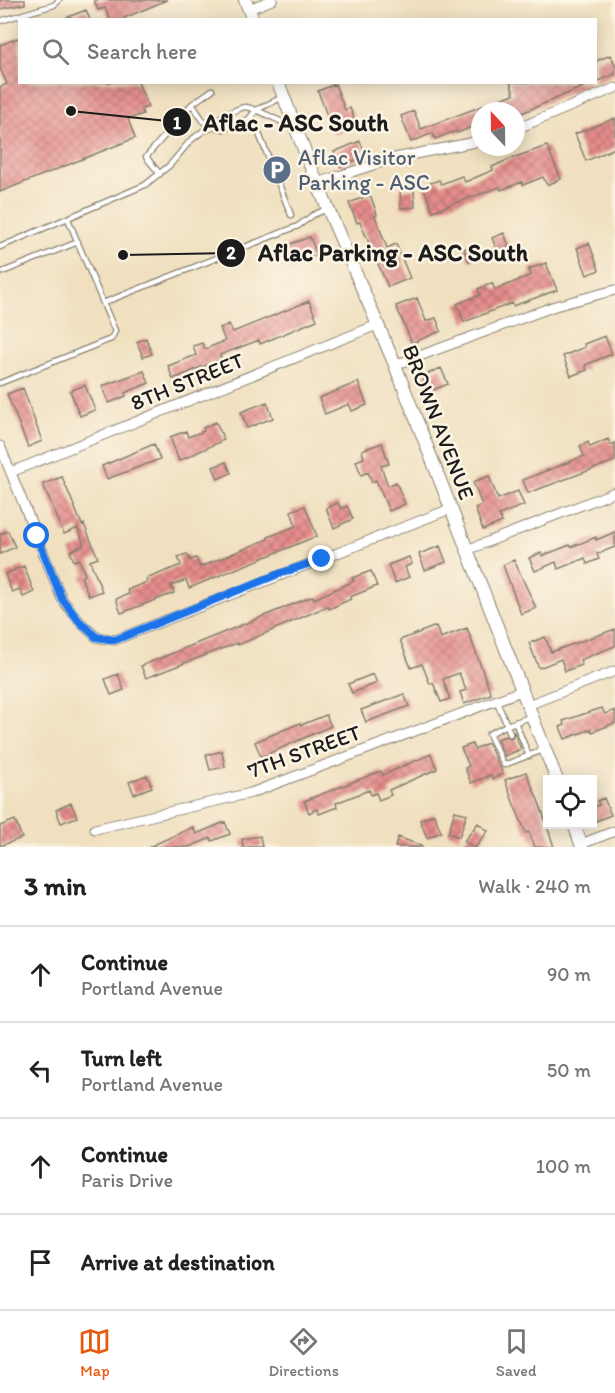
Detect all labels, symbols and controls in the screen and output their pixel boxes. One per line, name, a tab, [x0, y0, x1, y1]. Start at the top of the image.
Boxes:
search box	[18, 18, 597, 84]
icon: search	[39, 35, 72, 68]
text: Search here	[87, 38, 197, 65]
callout: Aflac - ASC South	[162, 101, 401, 143]
north arrow	[471, 102, 525, 156]
text: Aflac - ASC South	[202, 108, 389, 137]
text: 1	[173, 112, 182, 134]
place label: Aflac Visitor Parking - ASC	[298, 144, 430, 196]
parking icon: Aflac Visitor Parking - ASC	[261, 154, 293, 186]
callout: Aflac Parking - ASC South	[216, 232, 540, 274]
text: Aflac Parking - ASC South	[257, 238, 529, 268]
text: 2	[226, 242, 236, 264]
street label: BROWN AVENUE	[397, 341, 480, 503]
street label: 8TH STREET	[127, 346, 248, 416]
route start	[23, 522, 49, 548]
route end	[308, 545, 334, 571]
street label: 7TH STREET	[244, 718, 365, 784]
map controls	[543, 775, 597, 829]
button: locate	[543, 775, 597, 829]
text: 3 min	[24, 870, 86, 902]
text: Walk · 240 m	[478, 874, 591, 898]
text: Continue	[81, 949, 168, 976]
icon: ahead	[24, 958, 57, 991]
text: 90 m	[547, 962, 591, 986]
text: Portland Avenue	[81, 976, 223, 1000]
text: Turn left	[81, 1045, 162, 1072]
icon: left	[24, 1054, 57, 1087]
text: 50 m	[547, 1058, 591, 1082]
text: Portland Avenue	[81, 1072, 223, 1096]
text: Continue	[81, 1141, 168, 1168]
icon: ahead	[24, 1150, 57, 1183]
text: 100 m	[536, 1154, 591, 1178]
text: Paris Drive	[81, 1168, 173, 1192]
icon: arrive	[24, 1246, 57, 1279]
text: Arrive at destination	[81, 1249, 275, 1276]
tab: Map	[78, 1325, 111, 1380]
tab: Directions	[268, 1325, 339, 1380]
tab: Saved	[496, 1325, 537, 1380]

